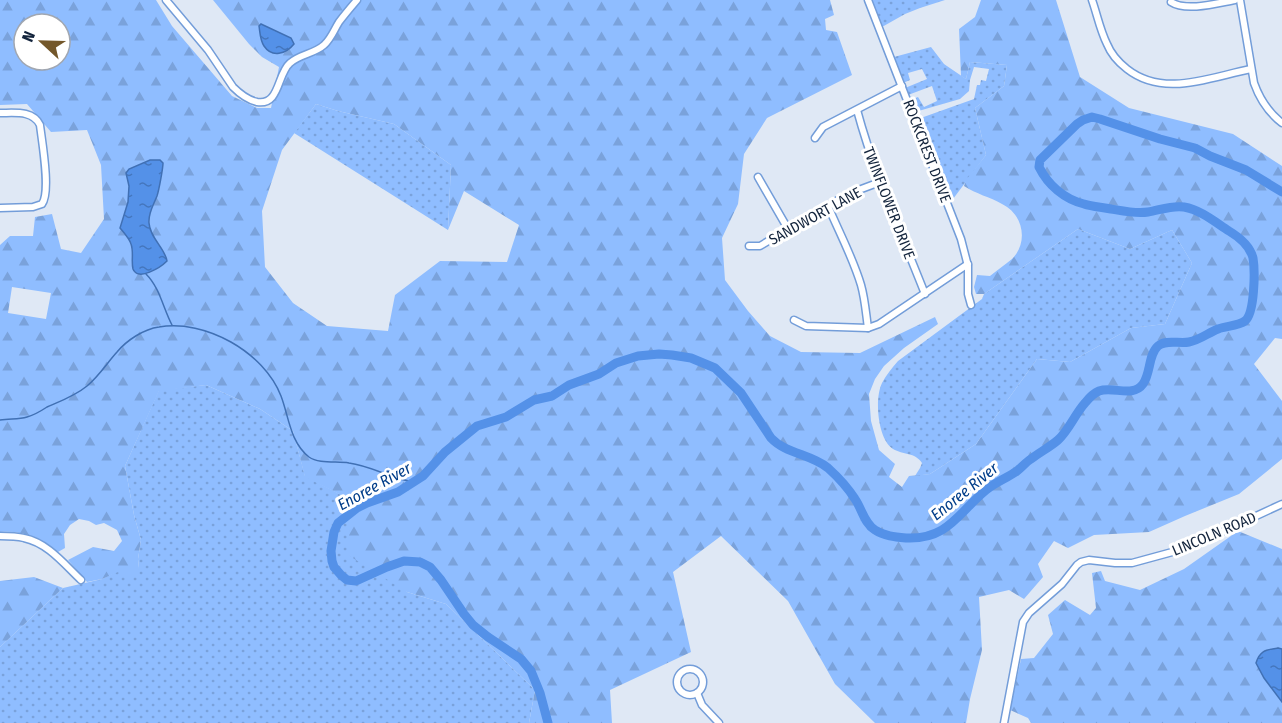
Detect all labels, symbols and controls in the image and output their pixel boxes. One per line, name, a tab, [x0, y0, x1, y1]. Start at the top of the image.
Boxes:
north arrow	[12, 12, 72, 72]
text: N	[18, 29, 39, 45]
street label: ROCKCREST DRIVE	[899, 97, 955, 205]
street label: TWINFLOWER DRIVE	[859, 144, 919, 262]
street label: SANDWORT LANE	[766, 183, 864, 249]
water label: Enoree River	[334, 458, 415, 514]
water label: Enoree River	[927, 458, 1002, 524]
street label: LINCOLN ROAD	[1169, 508, 1259, 560]

